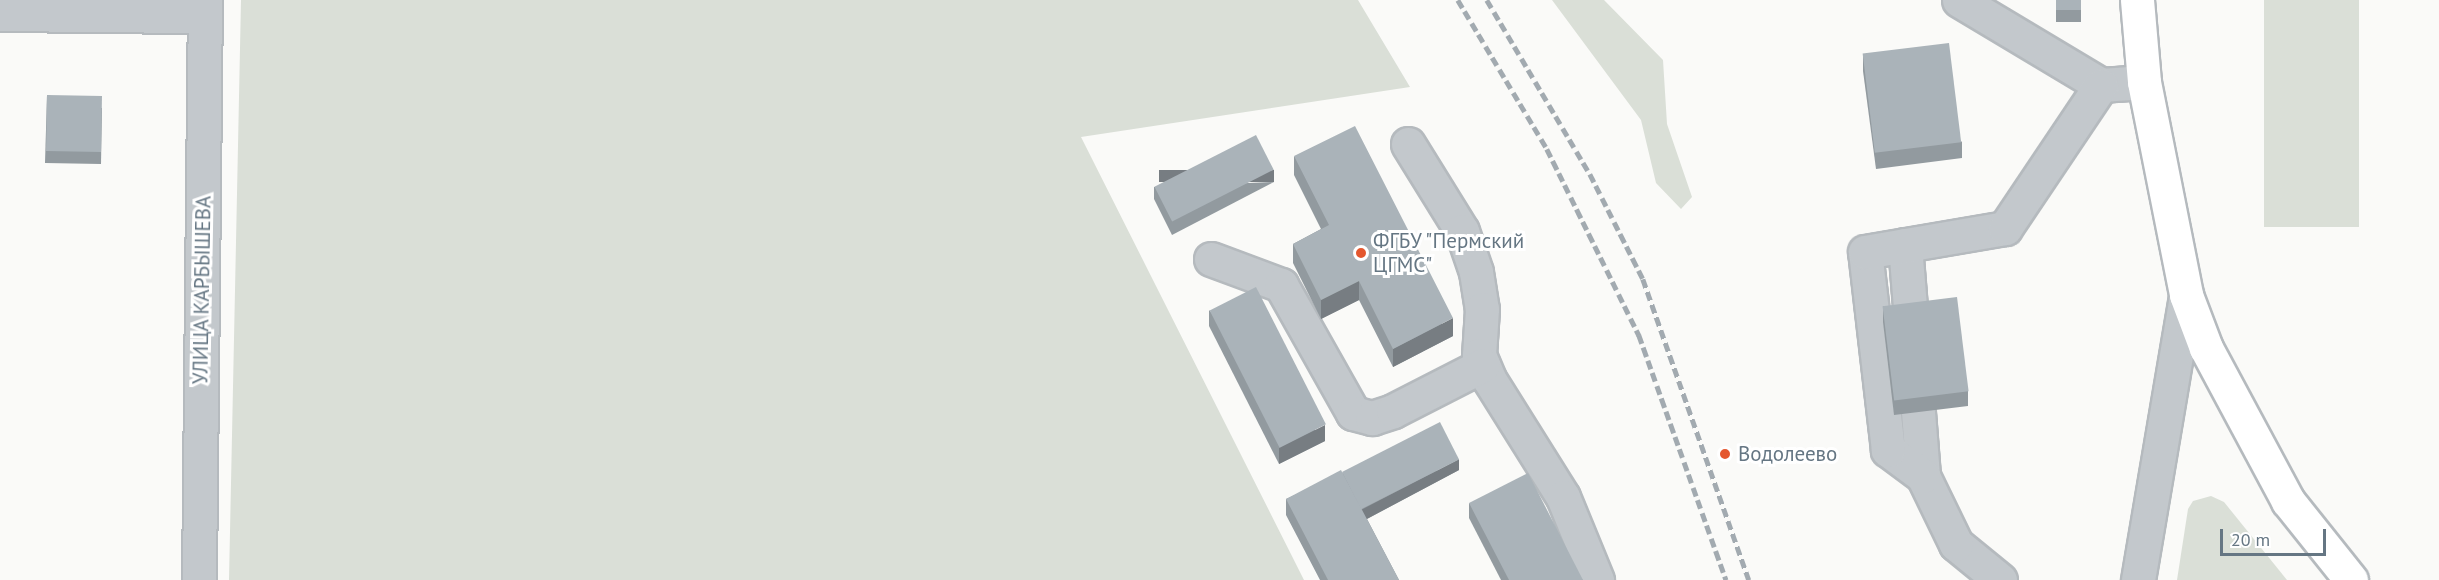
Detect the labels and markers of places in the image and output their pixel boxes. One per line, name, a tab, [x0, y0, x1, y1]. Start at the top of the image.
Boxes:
place label: ФГБУ "Пермский ЦГМС"	[1373, 228, 1526, 278]
marker: ФГБУ "Пермский ЦГМС"	[1354, 246, 1368, 260]
place label: Водолеево	[1738, 441, 1837, 467]
marker: Водолеево	[1716, 445, 1734, 463]

